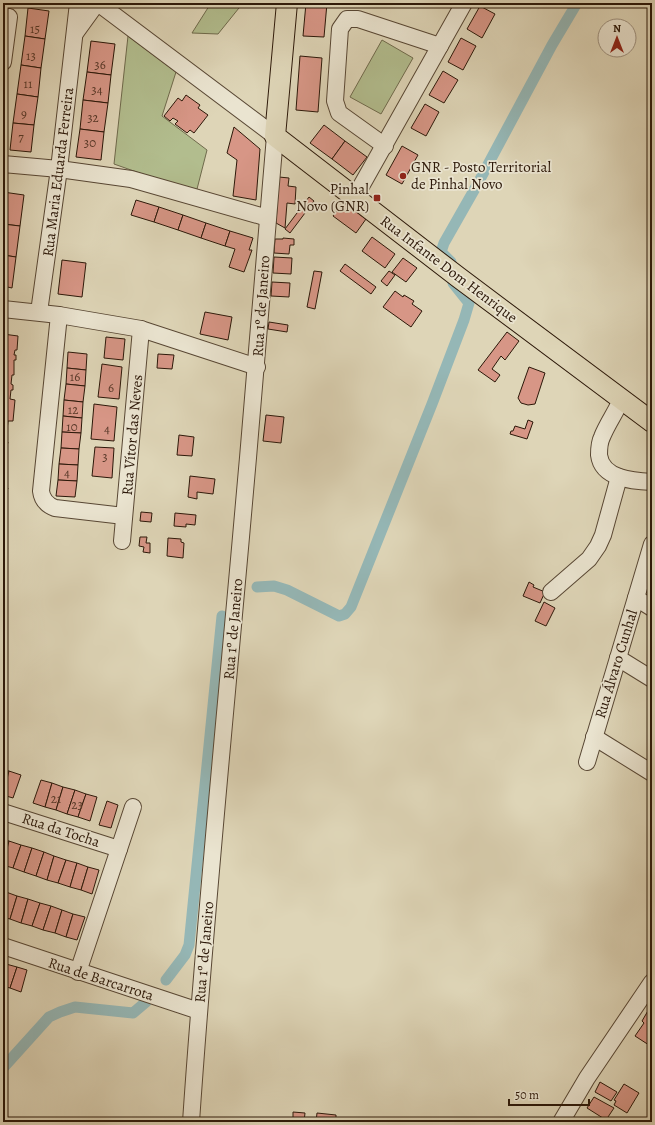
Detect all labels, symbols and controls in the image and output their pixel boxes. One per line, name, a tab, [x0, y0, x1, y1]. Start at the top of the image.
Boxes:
north arrow	[597, 18, 637, 58]
house number: 15	[30, 20, 40, 37]
text: N	[613, 21, 621, 36]
house number: 13	[26, 47, 36, 64]
house number: 36	[94, 56, 106, 73]
house number: 11	[24, 75, 33, 92]
house number: 34	[91, 81, 103, 98]
street label: Rua Maria Eduarda Ferreira	[38, 86, 78, 258]
house number: 9	[21, 105, 27, 122]
house number: 32	[87, 109, 99, 126]
house number: 7	[18, 128, 24, 145]
house number: 30	[84, 134, 96, 151]
place label: GNR - Posto Territorial de Pinhal Novo	[411, 157, 552, 194]
marker: GNR - Posto Territorial de Pinhal Novo	[398, 171, 408, 181]
place label: Pinhal Novo (GNR)	[296, 179, 369, 216]
marker: Pinhal Novo (GNR)	[372, 193, 382, 203]
street label: Rua Infante Dom Henrique	[376, 211, 522, 327]
street label: Rua 1º de Janeiro	[247, 255, 275, 357]
house number: 16	[70, 368, 80, 385]
street label: Rua Vítor das Neves	[117, 374, 147, 496]
house number: 6	[108, 379, 114, 396]
house number: 12	[68, 401, 78, 418]
house number: 10	[66, 418, 78, 435]
house number: 4	[104, 420, 110, 437]
house number: 3	[102, 448, 108, 465]
house number: 4	[64, 464, 70, 481]
street label: Rua 1º de Janeiro	[219, 578, 247, 680]
street label: Rua Álvaro Cunhal	[590, 607, 642, 721]
house number: 21	[51, 790, 62, 807]
house number: 23	[71, 796, 83, 813]
street label: Rua da Tocha	[19, 808, 103, 852]
street label: Rua 1º de Janeiro	[190, 901, 218, 1003]
street label: Rua de Barcarrota	[46, 952, 156, 1006]
scale bar	[509, 1081, 589, 1107]
text: 50 m	[515, 1087, 539, 1103]

